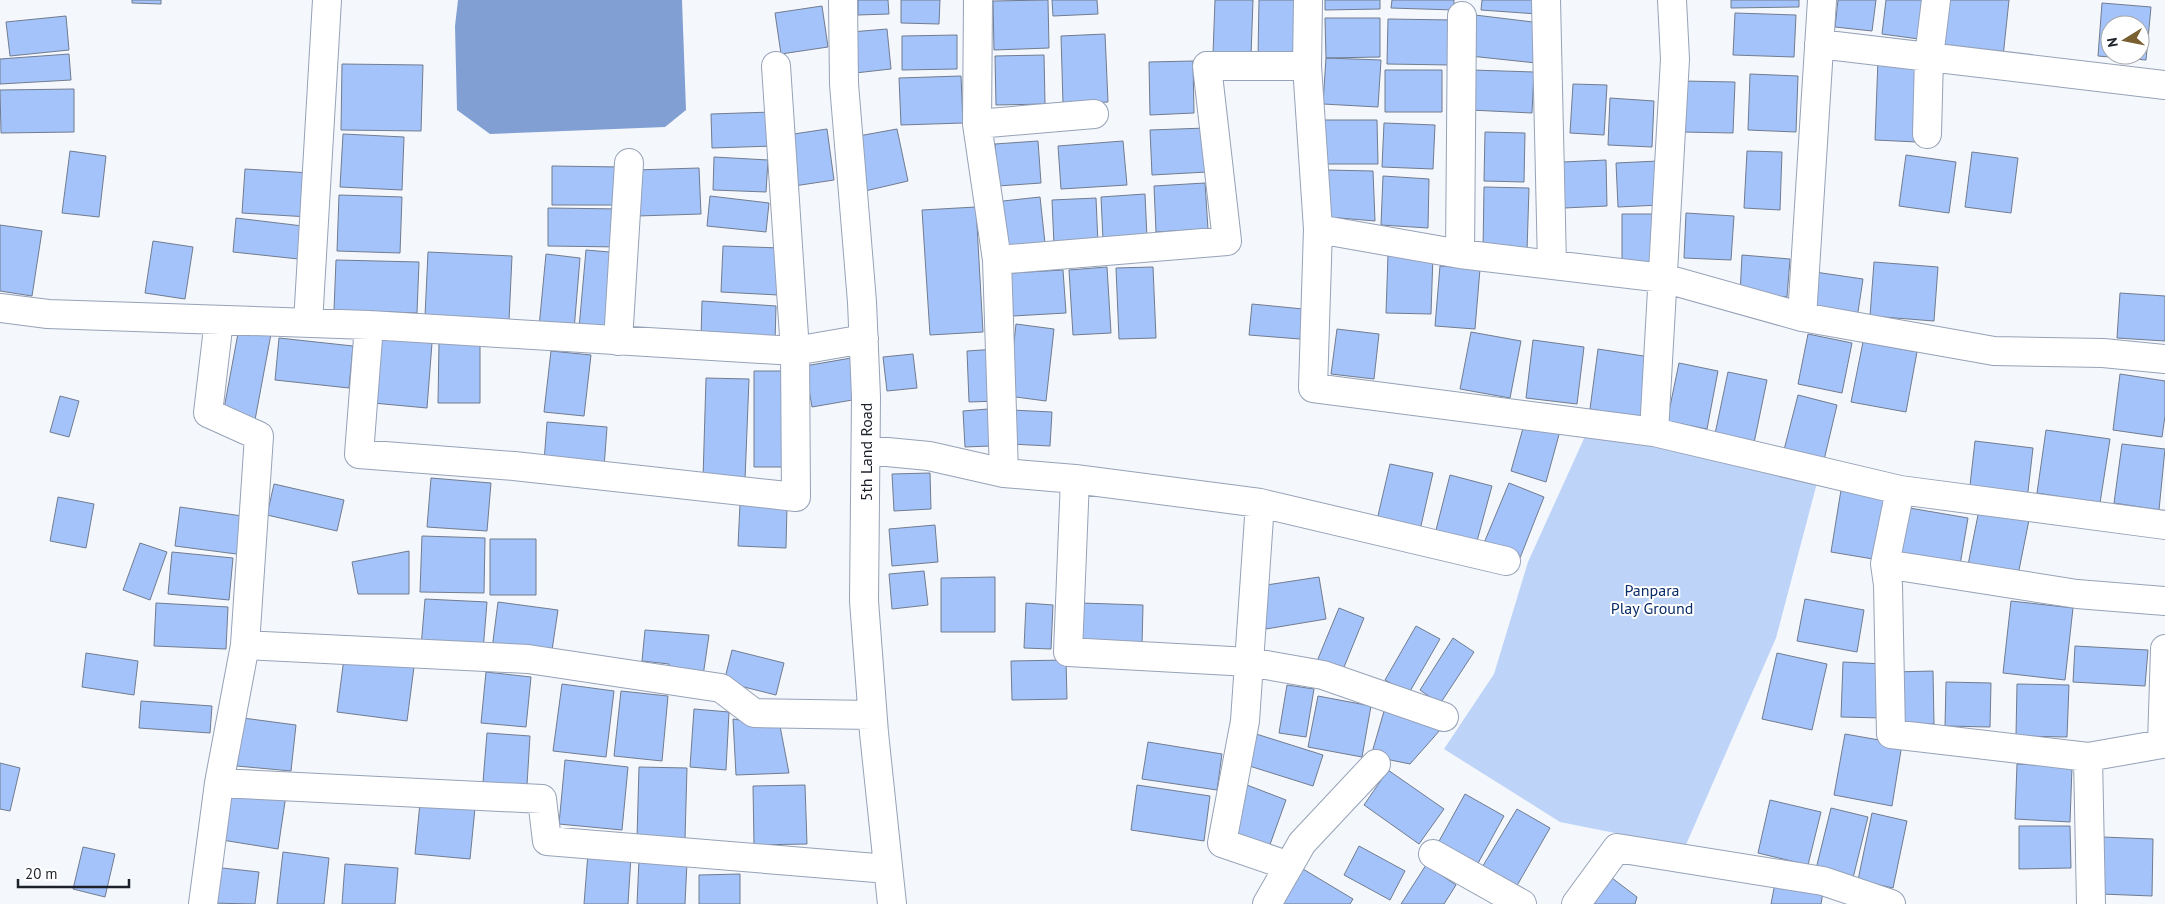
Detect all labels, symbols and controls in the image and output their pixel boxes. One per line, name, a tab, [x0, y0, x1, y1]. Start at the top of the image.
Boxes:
north arrow	[2100, 15, 2150, 65]
text: N	[2103, 36, 2122, 48]
street label: 5th Land Road	[856, 403, 876, 501]
park label: Panpara Play Ground	[1611, 580, 1693, 618]
scale bar	[18, 856, 129, 888]
text: 20 m	[25, 864, 58, 883]

